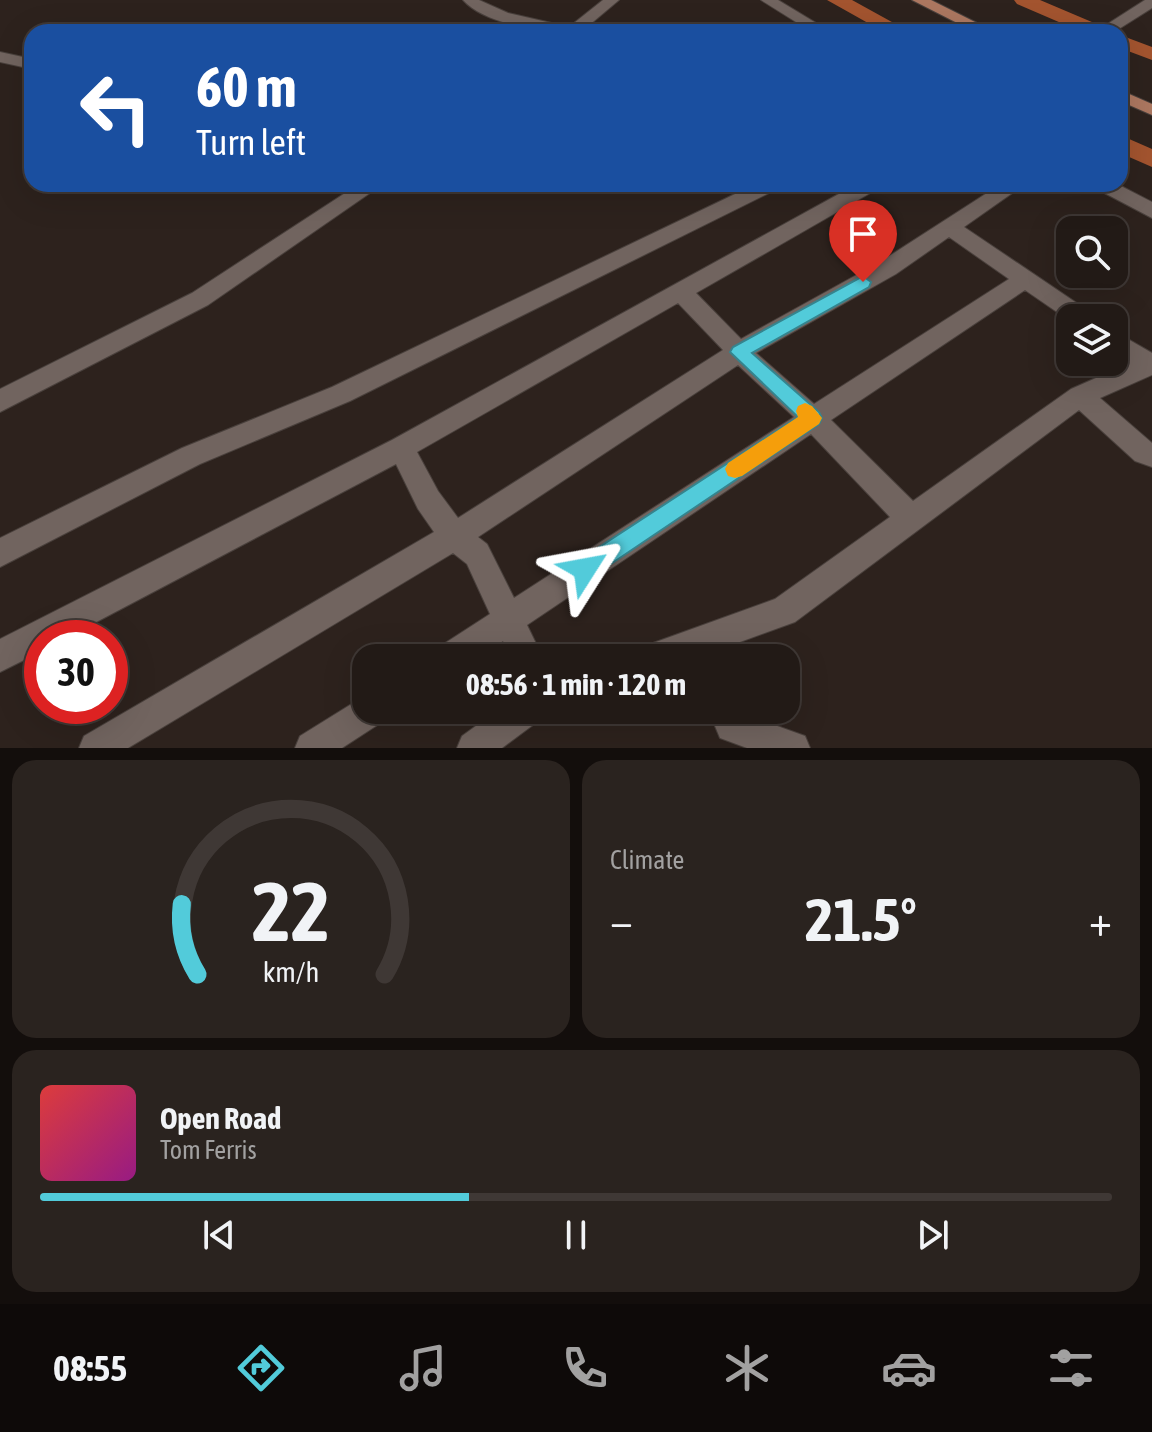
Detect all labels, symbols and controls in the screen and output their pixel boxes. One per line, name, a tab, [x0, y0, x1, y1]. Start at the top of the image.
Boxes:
text: 60 m	[196, 55, 297, 119]
icon: left	[64, 56, 168, 160]
text: Turn left	[196, 121, 306, 163]
pin	[829, 200, 897, 282]
icon: arrive	[841, 212, 885, 256]
map controls	[1056, 216, 1128, 376]
button: search	[1056, 216, 1128, 288]
button: layers	[1056, 304, 1128, 376]
position arrow	[543, 527, 627, 611]
speed limit sign: 30	[24, 620, 128, 724]
text: 08:56 · 1 min · 120 m	[466, 667, 686, 701]
text: Climate	[610, 845, 684, 875]
text: 22	[252, 863, 330, 959]
text: 21.5°	[805, 885, 917, 954]
text: −	[610, 895, 633, 945]
text: +	[1089, 895, 1112, 945]
text: km/h	[263, 955, 319, 988]
text: Open Road	[160, 1101, 281, 1135]
text: Tom Ferris	[160, 1135, 257, 1165]
icon: previous	[197, 1213, 241, 1257]
icon: pause	[554, 1213, 598, 1257]
icon: next	[911, 1213, 955, 1257]
icon: directions	[233, 1340, 289, 1396]
icon: music	[395, 1340, 451, 1396]
icon: phone	[557, 1340, 613, 1396]
icon: climate	[719, 1340, 775, 1396]
icon: car	[881, 1340, 937, 1396]
icon: filters	[1043, 1340, 1099, 1396]
text: 08:55	[53, 1347, 127, 1389]

